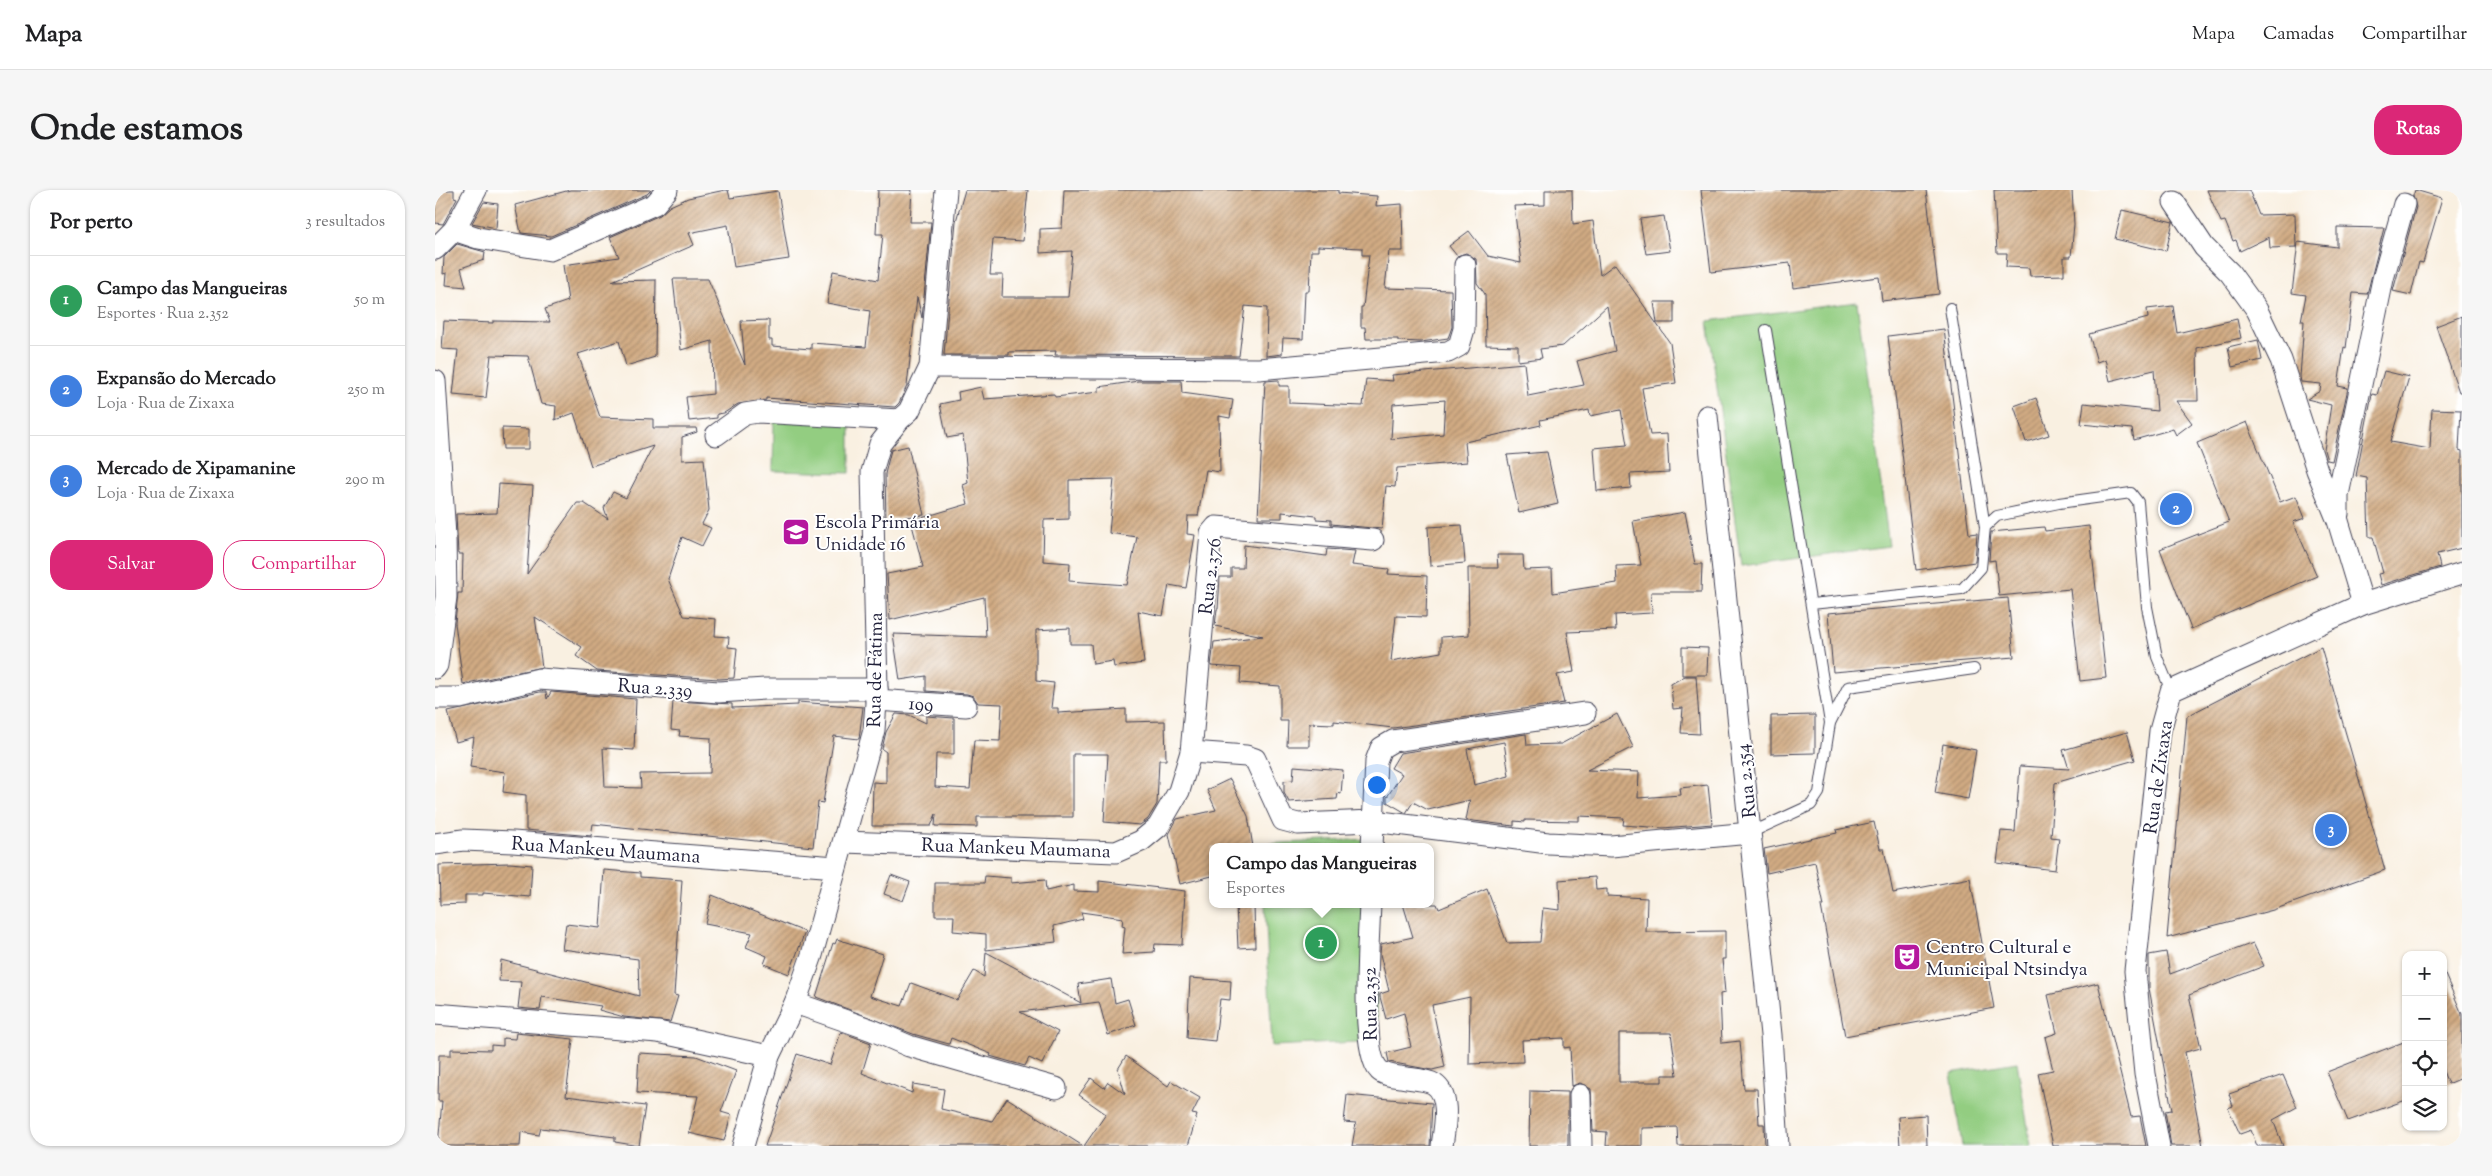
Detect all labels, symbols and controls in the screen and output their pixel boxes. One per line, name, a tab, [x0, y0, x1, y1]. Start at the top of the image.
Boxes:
text: Mapa	[25, 18, 82, 52]
text: Mapa	[2192, 22, 2235, 48]
text: Camadas	[2263, 22, 2334, 48]
text: Compartilhar	[2362, 22, 2467, 48]
text: Onde estamos	[30, 105, 243, 156]
button: Rotas	[2374, 105, 2462, 155]
text: Por perto	[50, 208, 133, 238]
text: 3 resultados	[305, 211, 385, 234]
text: Campo das Mangueiras	[97, 276, 287, 303]
text: 1	[63, 289, 69, 312]
text: 50 m	[354, 289, 385, 312]
text: Esportes · Rua 2.352	[97, 303, 229, 326]
text: Expansão do Mercado	[97, 366, 276, 393]
text: 2	[62, 379, 70, 402]
text: 250 m	[347, 379, 385, 402]
text: Loja · Rua de Zixaxa	[97, 393, 235, 416]
text: Mercado de Xipamanine	[97, 456, 296, 483]
text: 3	[63, 469, 69, 492]
text: 290 m	[345, 469, 385, 492]
text: Loja · Rua de Zixaxa	[97, 483, 235, 506]
pin: 2	[2160, 490, 2192, 528]
place label: Escola Primária Unidade 16	[815, 510, 940, 559]
school or university icon: Escola Primária Unidade 16	[781, 517, 811, 547]
street label: Rua 2.376	[1193, 536, 1230, 616]
button: Salvar	[50, 540, 213, 590]
button: Compartilhar	[223, 540, 385, 590]
street label: Rua de Fátima	[862, 612, 891, 728]
street label: Rua 2.339	[617, 673, 693, 706]
street label: 199	[908, 691, 934, 720]
street label: Rua de Zixaxa	[2138, 718, 2181, 836]
street label: Rua 2.354	[1730, 742, 1765, 819]
your location	[1364, 772, 1390, 798]
pin: 3	[2315, 811, 2347, 849]
street label: Rua Mankeu Maumana	[510, 831, 702, 872]
street label: Rua Mankeu Maumana	[921, 833, 1111, 866]
popup	[1209, 843, 1434, 908]
text: Campo das Mangueiras	[1226, 851, 1417, 878]
text: Esportes	[1226, 878, 1285, 901]
pin: 1	[1305, 924, 1337, 962]
place label: Centro Cultural e Municipal Ntsindya	[1926, 935, 2088, 984]
theatre icon: Centro Cultural e Municipal Ntsindya	[1892, 942, 1922, 972]
map controls	[2402, 951, 2447, 1131]
button: +	[2402, 951, 2447, 996]
street label: Rua 2.352	[1357, 967, 1386, 1041]
button: −	[2402, 996, 2447, 1041]
button: locate	[2402, 1041, 2447, 1086]
button: layers	[2402, 1086, 2447, 1131]

